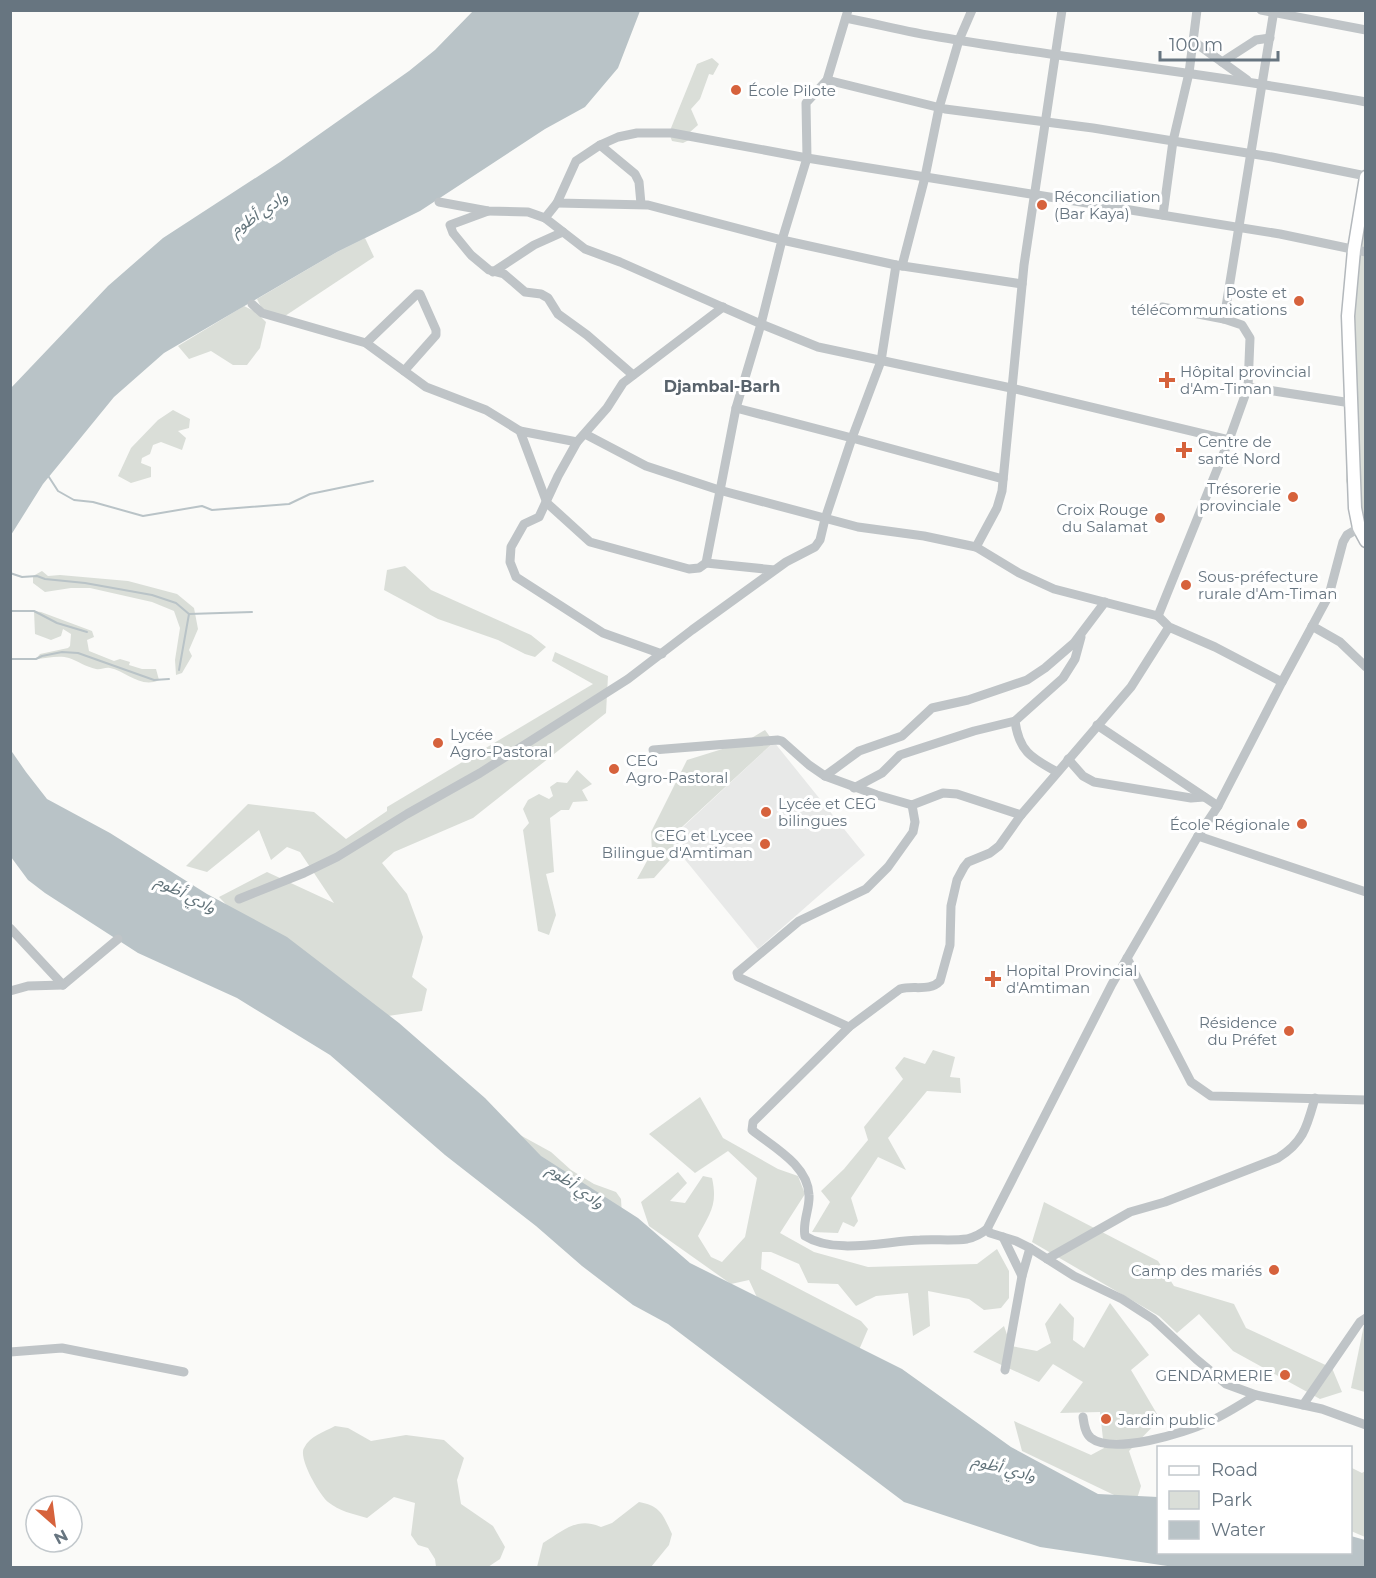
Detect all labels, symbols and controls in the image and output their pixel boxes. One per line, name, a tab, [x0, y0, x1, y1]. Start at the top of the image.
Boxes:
scale bar	[1160, 24, 1278, 62]
text: 100 m	[1169, 34, 1223, 56]
place label: École Pilote	[748, 81, 836, 100]
marker: École Pilote	[729, 83, 743, 97]
water label: وادي أظوم	[225, 186, 293, 243]
place label: Réconciliation (Bar Kaya)	[1054, 187, 1161, 223]
marker: Réconciliation (Bar Kaya)	[1035, 198, 1049, 212]
place label: Poste et télécommunications	[1131, 283, 1287, 319]
marker: Poste et télécommunications	[1292, 294, 1306, 308]
place label: Hôpital provincial d'Am-Timan	[1180, 362, 1311, 398]
marker: Hôpital provincial d'Am-Timan	[1158, 371, 1176, 389]
district label: Djambal-Barh	[664, 377, 780, 396]
place label: Centre de santé Nord	[1198, 432, 1281, 468]
marker: Centre de santé Nord	[1175, 441, 1193, 459]
place label: Trésorerie provinciale	[1199, 479, 1281, 515]
marker: Trésorerie provinciale	[1286, 490, 1300, 504]
place label: Croix Rouge du Salamat	[1056, 500, 1148, 536]
marker: Croix Rouge du Salamat	[1153, 511, 1167, 525]
place label: Sous-préfecture rurale d'Am-Timan	[1198, 567, 1337, 603]
marker: Sous-préfecture rurale d'Am-Timan	[1179, 578, 1193, 592]
place label: Lycée Agro-Pastoral	[450, 725, 552, 761]
marker: Lycée Agro-Pastoral	[431, 736, 445, 750]
place label: CEG Agro-Pastoral	[626, 751, 728, 787]
marker: CEG Agro-Pastoral	[607, 762, 621, 776]
place label: Lycée et CEG bilingues	[778, 794, 876, 830]
marker: Lycée et CEG bilingues	[759, 805, 773, 819]
place label: École Régionale	[1170, 815, 1290, 834]
marker: École Régionale	[1295, 817, 1309, 831]
place label: CEG et Lycee Bilingue d'Amtiman	[602, 826, 753, 862]
marker: CEG et Lycee Bilingue d'Amtiman	[758, 837, 772, 851]
water label: وادي أظوم	[150, 869, 220, 920]
place label: Hopital Provincial d'Amtiman	[1006, 961, 1137, 997]
marker: Hopital Provincial d'Amtiman	[984, 970, 1002, 988]
place label: Résidence du Préfet	[1199, 1013, 1277, 1049]
marker: Résidence du Préfet	[1282, 1024, 1296, 1038]
water label: وادي أظوم	[541, 1158, 609, 1215]
place label: Camp des mariés	[1131, 1261, 1262, 1280]
marker: Camp des mariés	[1267, 1263, 1281, 1277]
place label: GENDARMERIE	[1156, 1366, 1273, 1385]
marker: GENDARMERIE	[1278, 1368, 1292, 1382]
place label: Jardin public	[1117, 1410, 1215, 1429]
marker: Jardin public	[1099, 1412, 1113, 1426]
legend	[1157, 1446, 1352, 1554]
water label: وادي أظوم	[968, 1449, 1038, 1489]
text: Road	[1211, 1459, 1258, 1481]
text: Park	[1211, 1489, 1252, 1511]
north arrow	[24, 1494, 84, 1554]
text: Water	[1211, 1519, 1266, 1541]
text: N	[51, 1525, 71, 1548]

